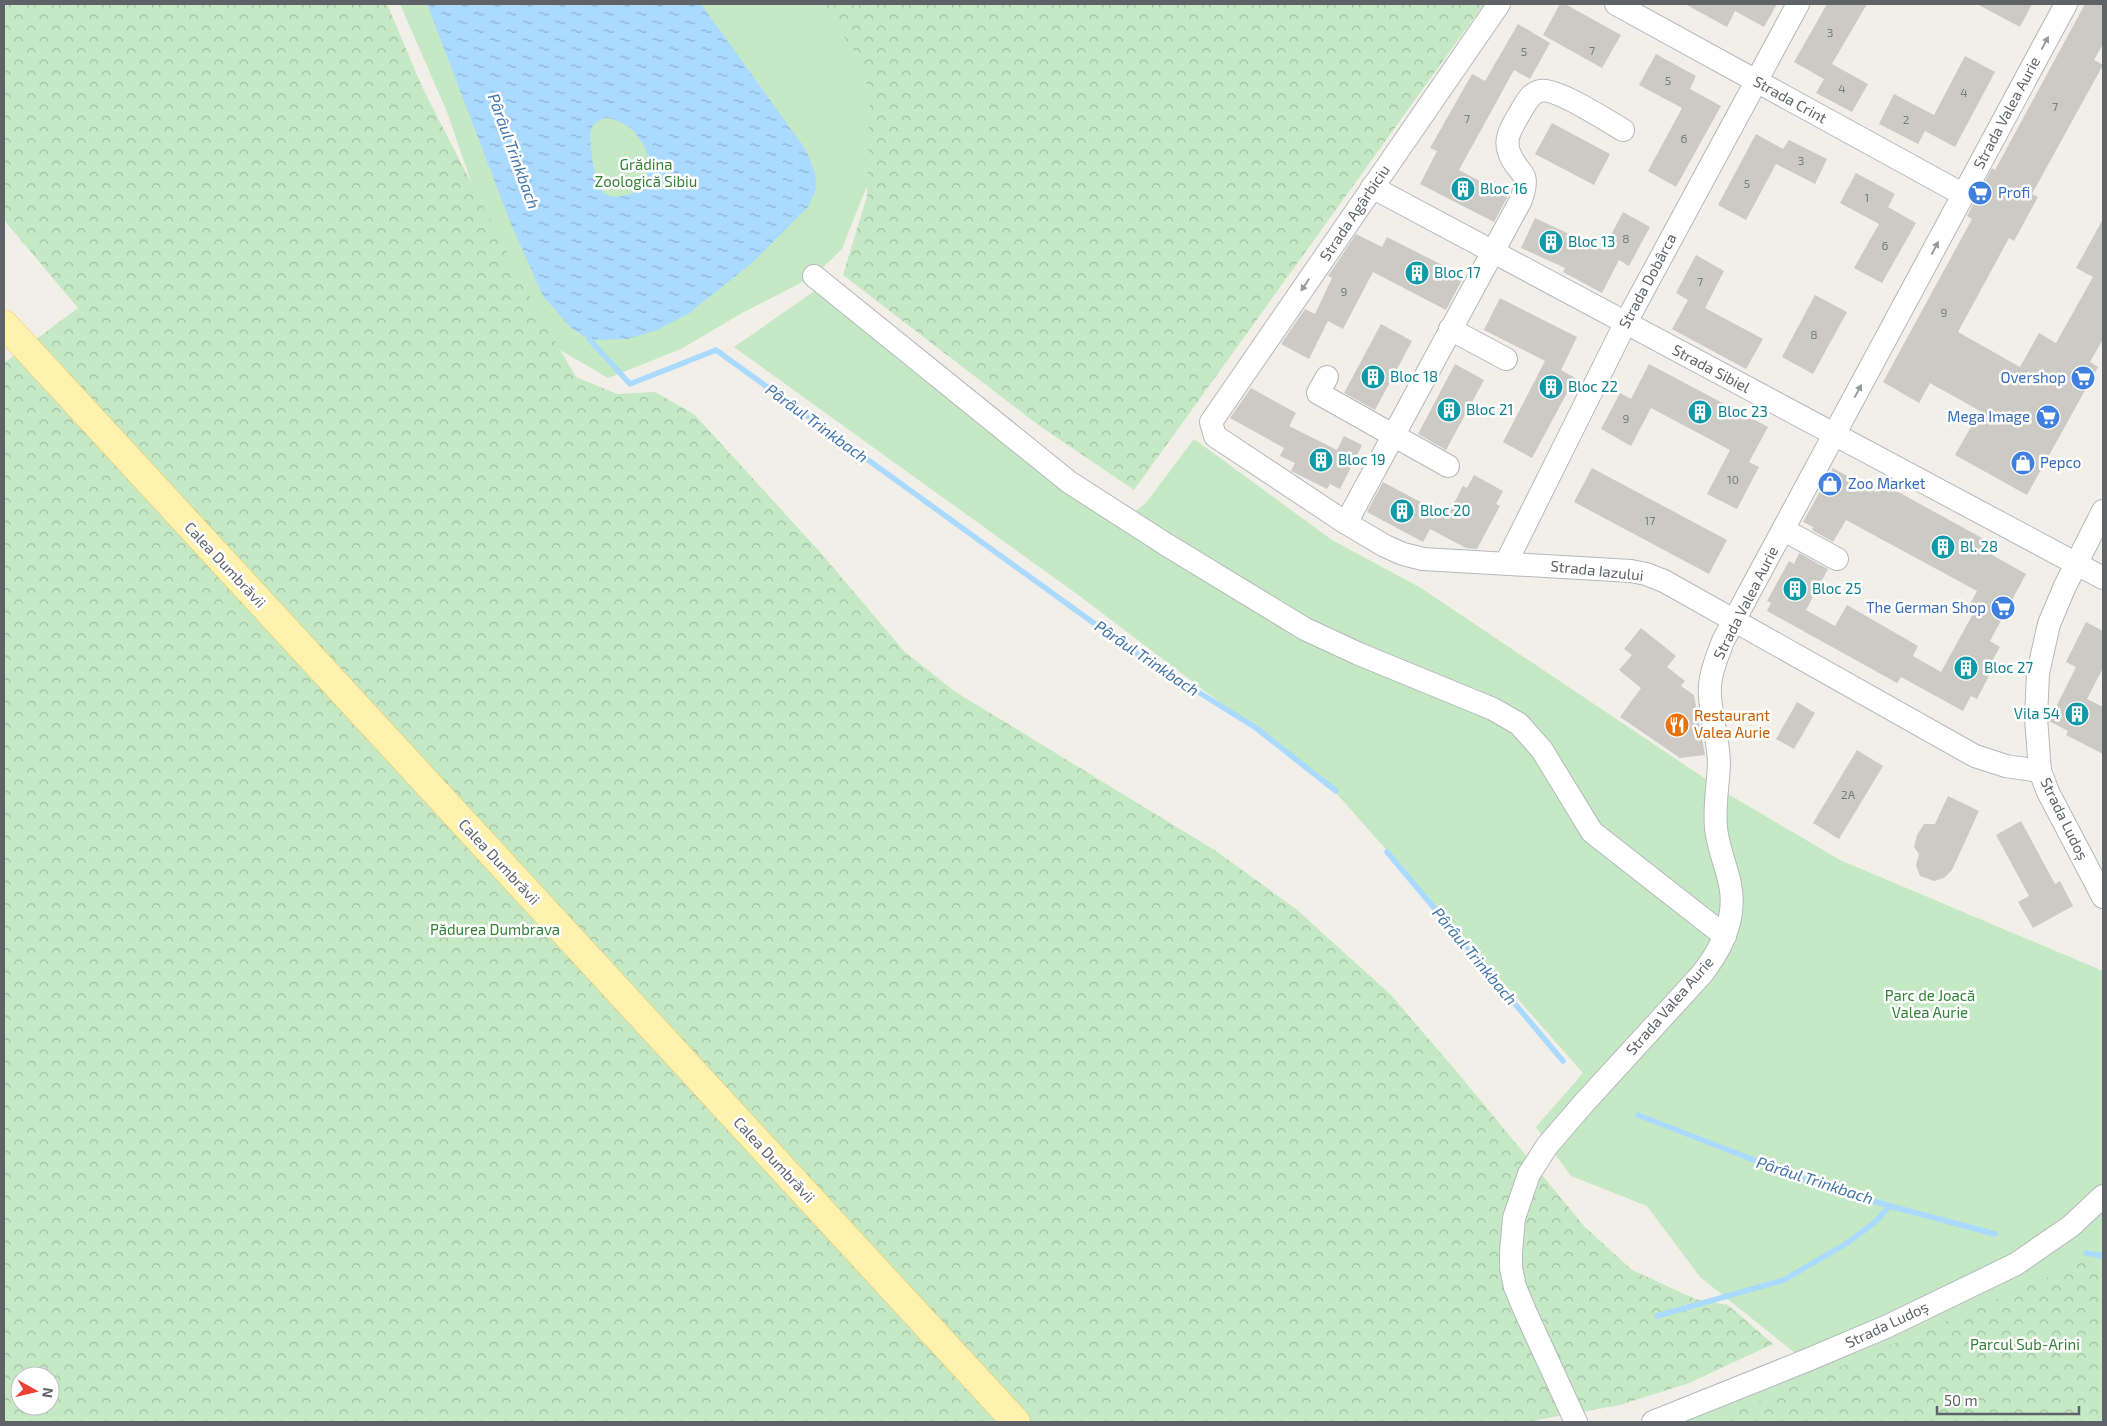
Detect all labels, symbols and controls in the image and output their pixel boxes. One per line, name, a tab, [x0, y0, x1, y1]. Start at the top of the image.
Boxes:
house number: 3	[1827, 25, 1833, 39]
one-way arrow	[2041, 36, 2049, 50]
house number: 7	[1589, 43, 1595, 57]
house number: 5	[1521, 44, 1527, 58]
street label: Strada Valea Aurie	[1969, 53, 2043, 172]
street label: Strada Crint	[1751, 72, 1831, 127]
house number: 5	[1665, 73, 1671, 87]
house number: 4	[1838, 81, 1846, 95]
house number: 4	[1960, 85, 1968, 99]
water label: Pârâul Trinkbach	[485, 90, 544, 211]
house number: 7	[2052, 99, 2058, 113]
house number: 7	[1464, 111, 1470, 125]
house number: 2	[1903, 112, 1910, 126]
house number: 6	[1681, 131, 1688, 145]
house number: 3	[1798, 153, 1804, 167]
park label: Grădina Zoologică Sibiu	[595, 155, 697, 190]
street label: Strada Agârbiciu	[1315, 161, 1393, 264]
building icon: Bloc 16	[1450, 176, 1476, 202]
house number: 5	[1744, 176, 1750, 190]
place label: Bloc 16	[1480, 179, 1528, 197]
supermarket icon: Profi	[1967, 180, 1993, 206]
place label: Profi	[1998, 183, 2030, 201]
house number: 1	[1865, 190, 1869, 204]
building icon: Bloc 13	[1538, 229, 1564, 255]
street label: Strada Dobârca	[1614, 230, 1680, 331]
house number: 8	[1622, 231, 1630, 245]
place label: Bloc 13	[1568, 232, 1615, 250]
house number: 6	[1882, 238, 1889, 252]
one-way arrow	[1931, 241, 1940, 255]
building icon: Bloc 17	[1404, 260, 1430, 286]
place label: Bloc 17	[1434, 263, 1481, 281]
house number: 7	[1697, 274, 1703, 288]
one-way arrow	[1300, 278, 1310, 292]
house number: 9	[1341, 284, 1348, 298]
house number: 9	[1941, 305, 1948, 319]
house number: 8	[1810, 327, 1818, 341]
street label: Strada Sibiel	[1670, 340, 1754, 396]
building icon: Bloc 18	[1360, 364, 1386, 390]
supermarket icon: Overshop	[2070, 365, 2096, 391]
place label: Bloc 18	[1390, 367, 1438, 385]
place label: Overshop	[2000, 368, 2066, 386]
building icon: Bloc 22	[1538, 374, 1564, 400]
place label: Bloc 22	[1568, 377, 1618, 395]
water label: Pârâul Trinkbach	[763, 379, 872, 466]
one-way arrow	[1854, 384, 1863, 398]
building icon: Bloc 21	[1436, 397, 1462, 423]
building icon: Bloc 23	[1687, 399, 1713, 425]
place label: Bloc 21	[1466, 400, 1513, 418]
place label: Bloc 23	[1718, 402, 1768, 420]
supermarket icon: Mega Image	[2035, 404, 2061, 430]
place label: Mega Image	[1947, 407, 2030, 425]
house number: 9	[1623, 411, 1630, 425]
building icon: Bloc 19	[1308, 447, 1334, 473]
place label: Bloc 19	[1338, 450, 1386, 468]
shop icon: Pepco	[2010, 450, 2036, 476]
place label: Pepco	[2040, 453, 2081, 471]
shop icon: Zoo Market	[1817, 471, 1843, 497]
house number: 10	[1727, 472, 1739, 486]
place label: Zoo Market	[1848, 474, 1926, 492]
building icon: Bloc 20	[1389, 498, 1415, 524]
place label: Bloc 20	[1420, 501, 1470, 519]
house number: 17	[1645, 513, 1655, 527]
street label: Calea Dumbrăvii	[181, 518, 270, 611]
building icon: Bl. 28	[1930, 534, 1956, 560]
place label: Bl. 28	[1960, 537, 1998, 555]
street label: Strada Valea Aurie	[1709, 543, 1781, 662]
street label: Strada Iazului	[1550, 556, 1645, 584]
building icon: Bloc 25	[1782, 576, 1808, 602]
place label: Bloc 25	[1812, 579, 1861, 597]
supermarket icon: The German Shop	[1990, 595, 2016, 621]
place label: The German Shop	[1866, 598, 1986, 616]
water label: Pârâul Trinkbach	[1092, 616, 1203, 699]
building icon: Bloc 27	[1953, 655, 1979, 681]
place label: Bloc 27	[1984, 658, 2033, 676]
building icon: Vila 54	[2064, 701, 2090, 727]
place label: Vila 54	[2014, 704, 2060, 722]
place label: Restaurant Valea Aurie	[1694, 706, 1770, 741]
restaurant icon: Restaurant Valea Aurie	[1664, 712, 1690, 738]
street label: Strada Ludoș	[2035, 774, 2093, 864]
house number: 2A	[1841, 787, 1856, 801]
street label: Calea Dumbrăvii	[455, 815, 544, 908]
water label: Pârâul Trinkbach	[1429, 903, 1522, 1008]
park label: Pădurea Dumbrava	[430, 920, 560, 938]
street label: Strada Valea Aurie	[1622, 952, 1717, 1058]
park label: Parc de Joacă Valea Aurie	[1885, 986, 1975, 1021]
street label: Calea Dumbrăvii	[730, 1113, 819, 1206]
water label: Pârâul Trinkbach	[1754, 1152, 1876, 1207]
street label: Strada Ludoș	[1842, 1297, 1932, 1353]
park label: Parcul Sub-Arini	[1970, 1335, 2080, 1353]
north arrow	[10, 1366, 60, 1416]
scale bar	[1937, 1384, 2080, 1416]
text: N	[39, 1387, 57, 1399]
text: 50 m	[1944, 1391, 1978, 1409]

